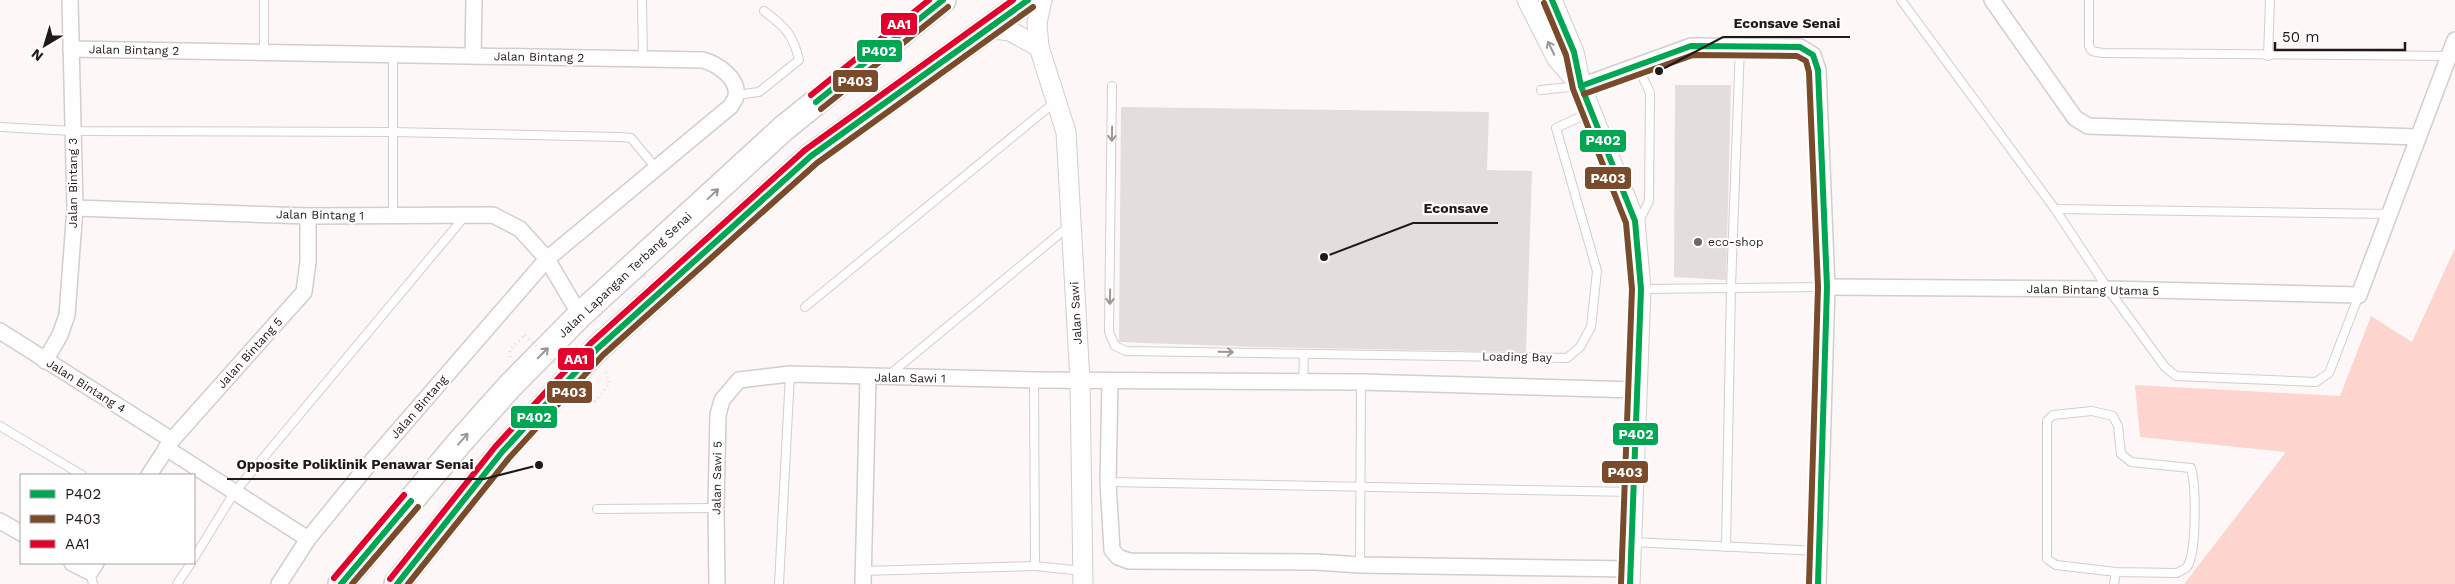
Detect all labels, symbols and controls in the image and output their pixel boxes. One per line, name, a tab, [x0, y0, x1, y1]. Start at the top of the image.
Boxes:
callout: Econsave Senai	[1723, 8, 1850, 37]
line badge: AA1	[880, 12, 918, 36]
text: Econsave Senai	[1734, 15, 1840, 31]
text: AA1	[887, 16, 911, 32]
north arrow	[20, 20, 70, 70]
scale bar	[2275, 20, 2405, 52]
text: 50 m	[2282, 28, 2319, 46]
line badge: P402	[856, 39, 903, 63]
one-way arrow	[1546, 41, 1555, 56]
street label: Jalan Bintang 2	[89, 42, 179, 58]
text: P402	[861, 43, 897, 59]
text: N	[28, 46, 46, 65]
street label: Jalan Bintang 2	[494, 49, 584, 65]
line badge: P403	[832, 69, 879, 93]
text: P403	[838, 73, 872, 89]
one-way arrow	[1107, 126, 1117, 142]
line badge: P402	[1579, 129, 1627, 153]
text: P402	[1585, 132, 1621, 148]
street label: Jalan Bintang 3	[66, 138, 80, 228]
line badge: P403	[1584, 166, 1632, 190]
text: P403	[1591, 170, 1625, 186]
one-way arrow	[706, 188, 719, 199]
callout: Econsave	[1413, 194, 1498, 223]
text: Econsave	[1424, 200, 1488, 216]
street label: Jalan Bintang 1	[276, 207, 364, 223]
street label: Jalan Lapangan Terbang Senai	[555, 209, 695, 341]
place label: eco-shop	[1708, 235, 1763, 249]
marker: eco-shop	[1692, 236, 1704, 248]
street label: Jalan Sawi	[1067, 281, 1085, 345]
street label: Jalan Bintang Utama 5	[2026, 282, 2160, 298]
one-way arrow	[1105, 288, 1115, 305]
street label: Jalan Bintang 5	[215, 315, 285, 391]
one-way arrow	[537, 347, 549, 359]
line badge: AA1	[557, 347, 595, 371]
one-way arrow	[1217, 348, 1233, 357]
street label: Loading Bay	[1482, 349, 1553, 365]
text: AA1	[564, 351, 588, 367]
street label: Jalan Bintang 4	[44, 356, 128, 416]
street label: Jalan Sawi 1	[874, 370, 946, 386]
street label: Jalan Bintang	[388, 372, 451, 442]
line badge: P403	[546, 380, 593, 404]
text: P403	[552, 384, 586, 400]
line badge: P402	[510, 405, 558, 429]
text: P402	[516, 409, 552, 425]
line badge: P402	[1612, 422, 1659, 446]
text: P402	[1618, 426, 1654, 442]
one-way arrow	[457, 433, 468, 446]
street label: Jalan Sawi 5	[709, 441, 725, 515]
callout: Opposite Poliklinik Penawar Senai	[227, 450, 484, 479]
text: Opposite Poliklinik Penawar Senai	[237, 456, 473, 472]
line badge: P403	[1601, 460, 1649, 484]
text: P403	[1608, 464, 1642, 480]
legend	[20, 474, 195, 564]
text: P402	[65, 485, 101, 503]
text: P403	[65, 510, 101, 528]
text: AA1	[65, 535, 90, 553]

